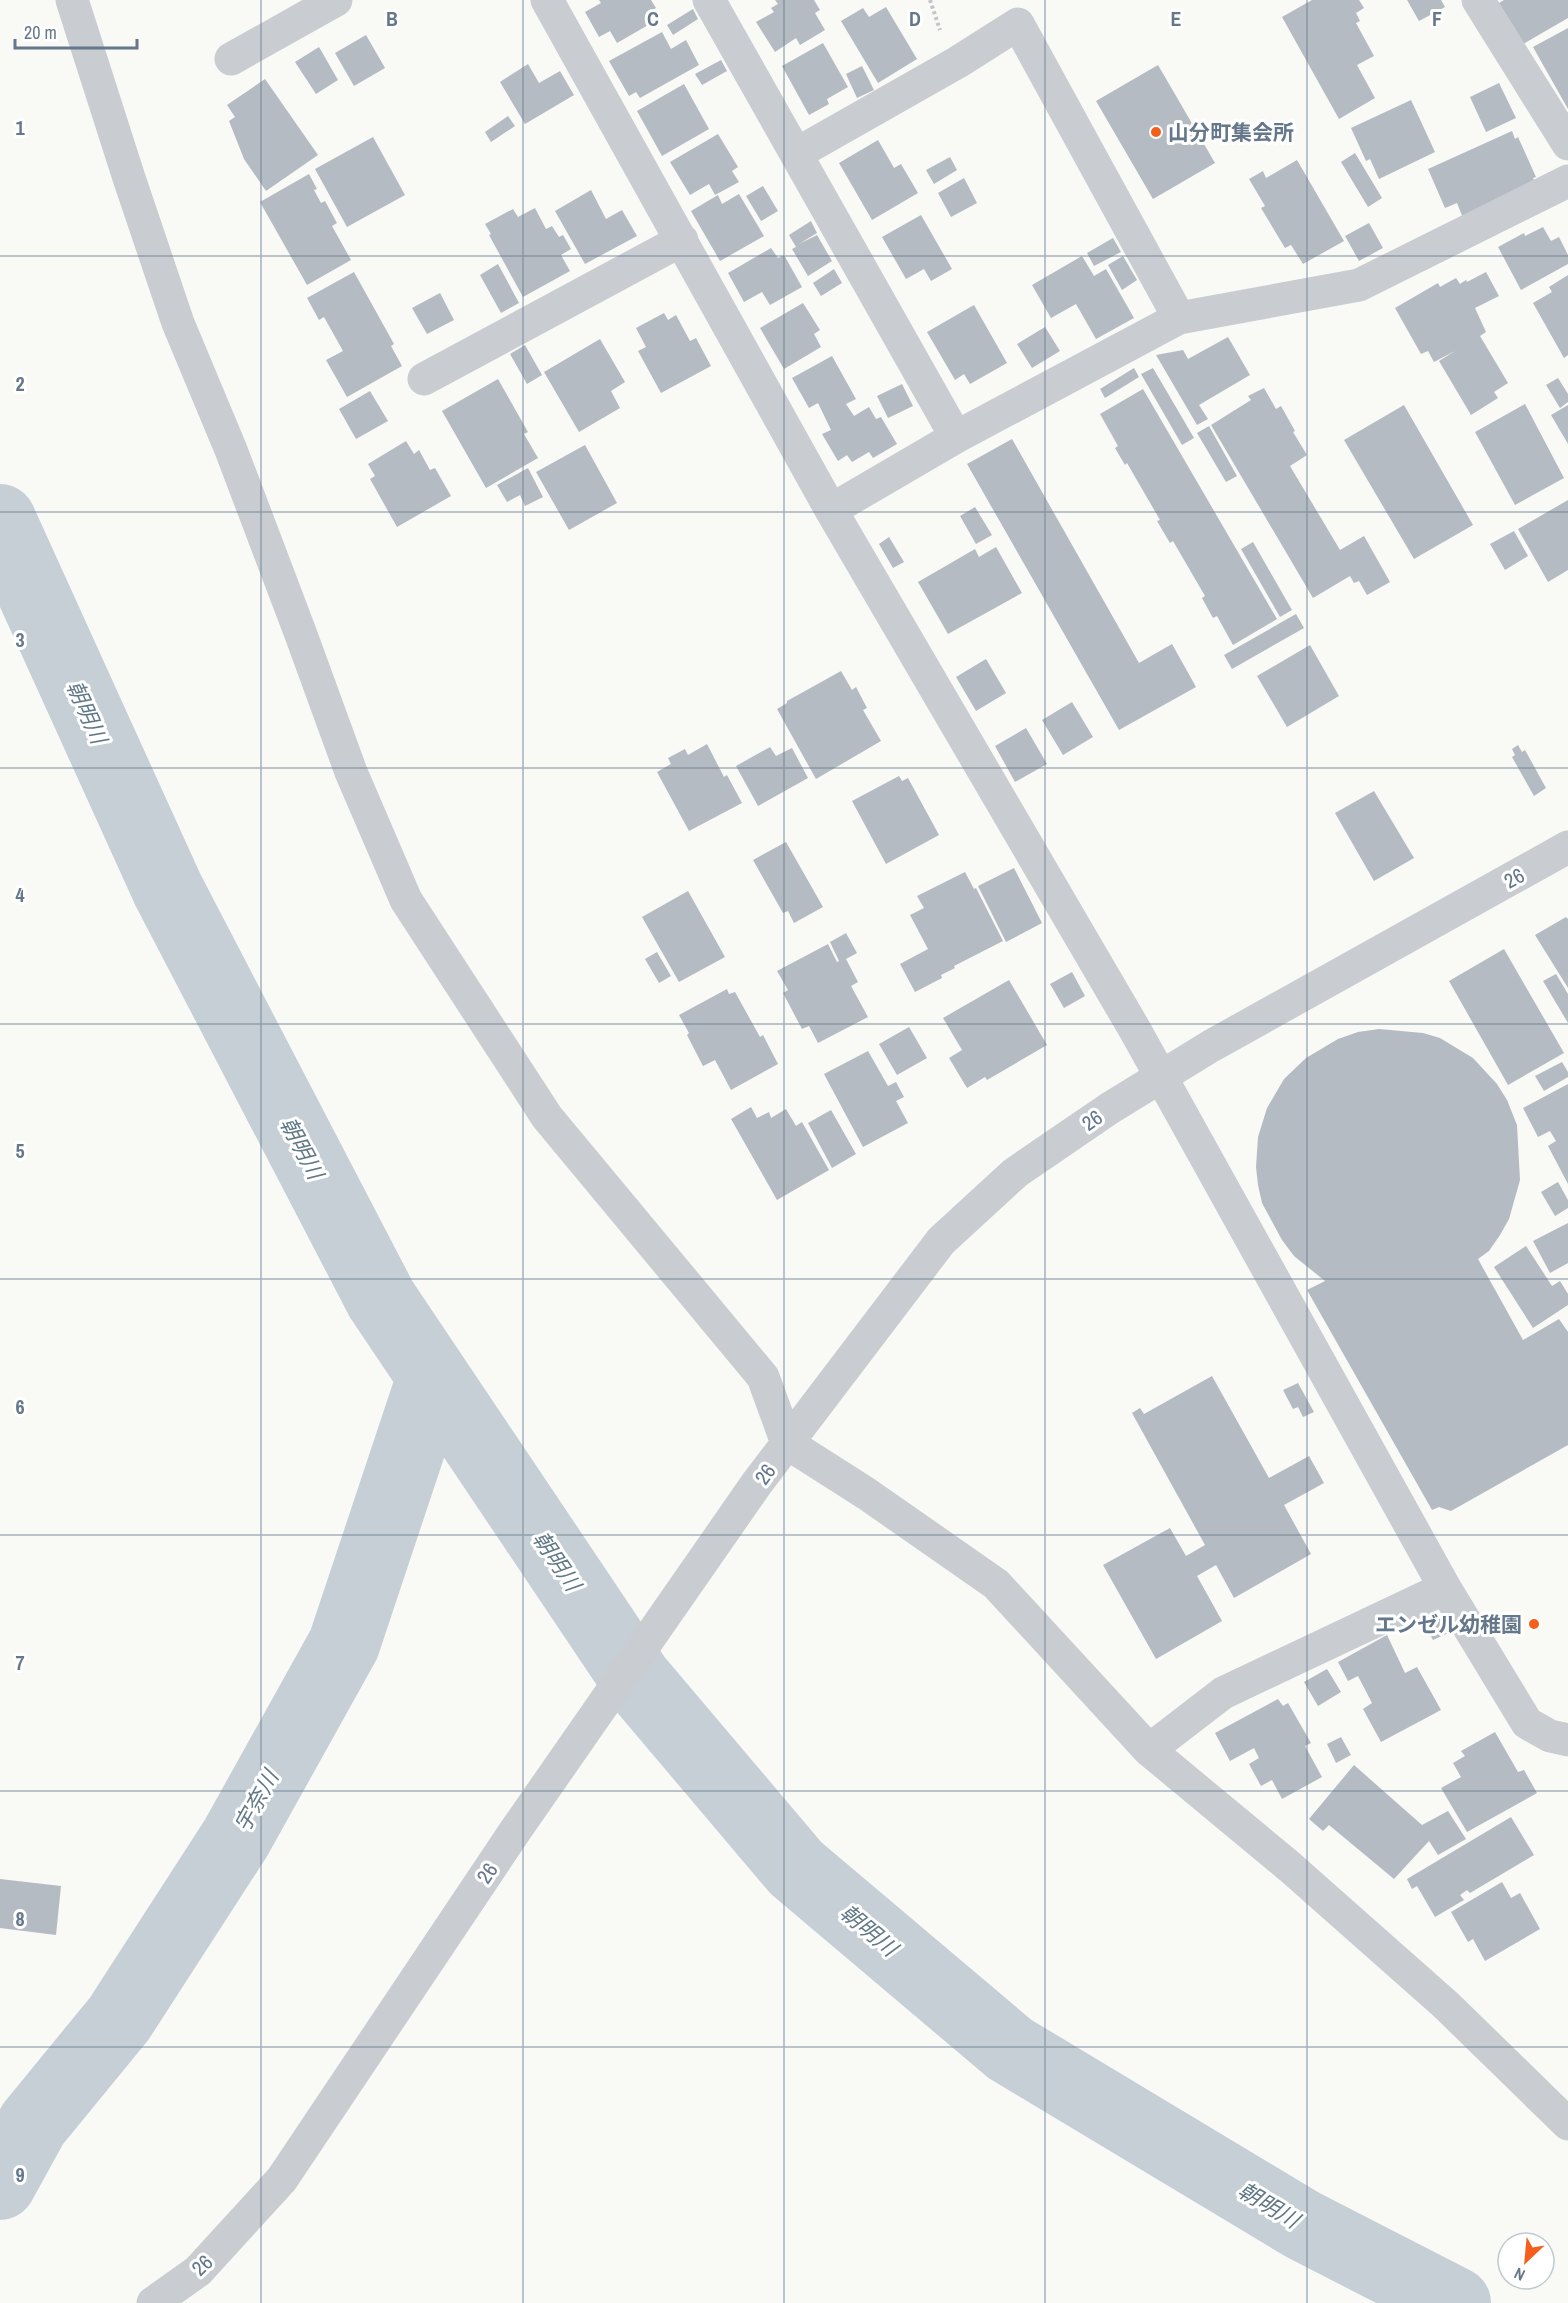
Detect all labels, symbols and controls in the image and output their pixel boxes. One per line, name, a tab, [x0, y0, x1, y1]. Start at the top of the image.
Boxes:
text: B	[386, 5, 398, 32]
text: C	[647, 5, 659, 32]
text: D	[909, 5, 921, 32]
text: E	[1171, 5, 1182, 32]
text: F	[1432, 5, 1442, 32]
scale bar	[15, 12, 136, 50]
text: 20 m	[24, 20, 57, 45]
text: 1	[15, 114, 25, 141]
place label: 山分町集会所	[1168, 118, 1294, 147]
marker: 山分町集会所	[1149, 125, 1163, 139]
text: 2	[15, 370, 25, 397]
text: 3	[15, 626, 25, 653]
water label: 朝明川	[60, 676, 115, 750]
street label: 26	[1499, 861, 1529, 895]
text: 4	[15, 881, 25, 908]
street label: 26	[1076, 1103, 1108, 1137]
water label: 朝明川	[273, 1112, 332, 1186]
text: 5	[15, 1137, 25, 1164]
text: 6	[15, 1393, 25, 1420]
street label: 26	[748, 1458, 782, 1490]
water label: 朝明川	[526, 1525, 589, 1598]
place label: エンゼル幼稚園	[1375, 1610, 1522, 1639]
marker: エンゼル幼稚園	[1527, 1617, 1541, 1631]
text: 7	[15, 1649, 25, 1676]
water label: 宇奈川	[227, 1763, 286, 1837]
street label: 26	[470, 1857, 504, 1889]
water label: 朝明川	[834, 1897, 905, 1964]
text: 8	[15, 1905, 25, 1932]
text: 9	[15, 2161, 25, 2188]
water label: 朝明川	[1233, 2175, 1307, 2236]
north arrow	[1496, 2231, 1556, 2291]
street label: 26	[185, 2248, 219, 2282]
text: N	[1510, 2263, 1529, 2286]

